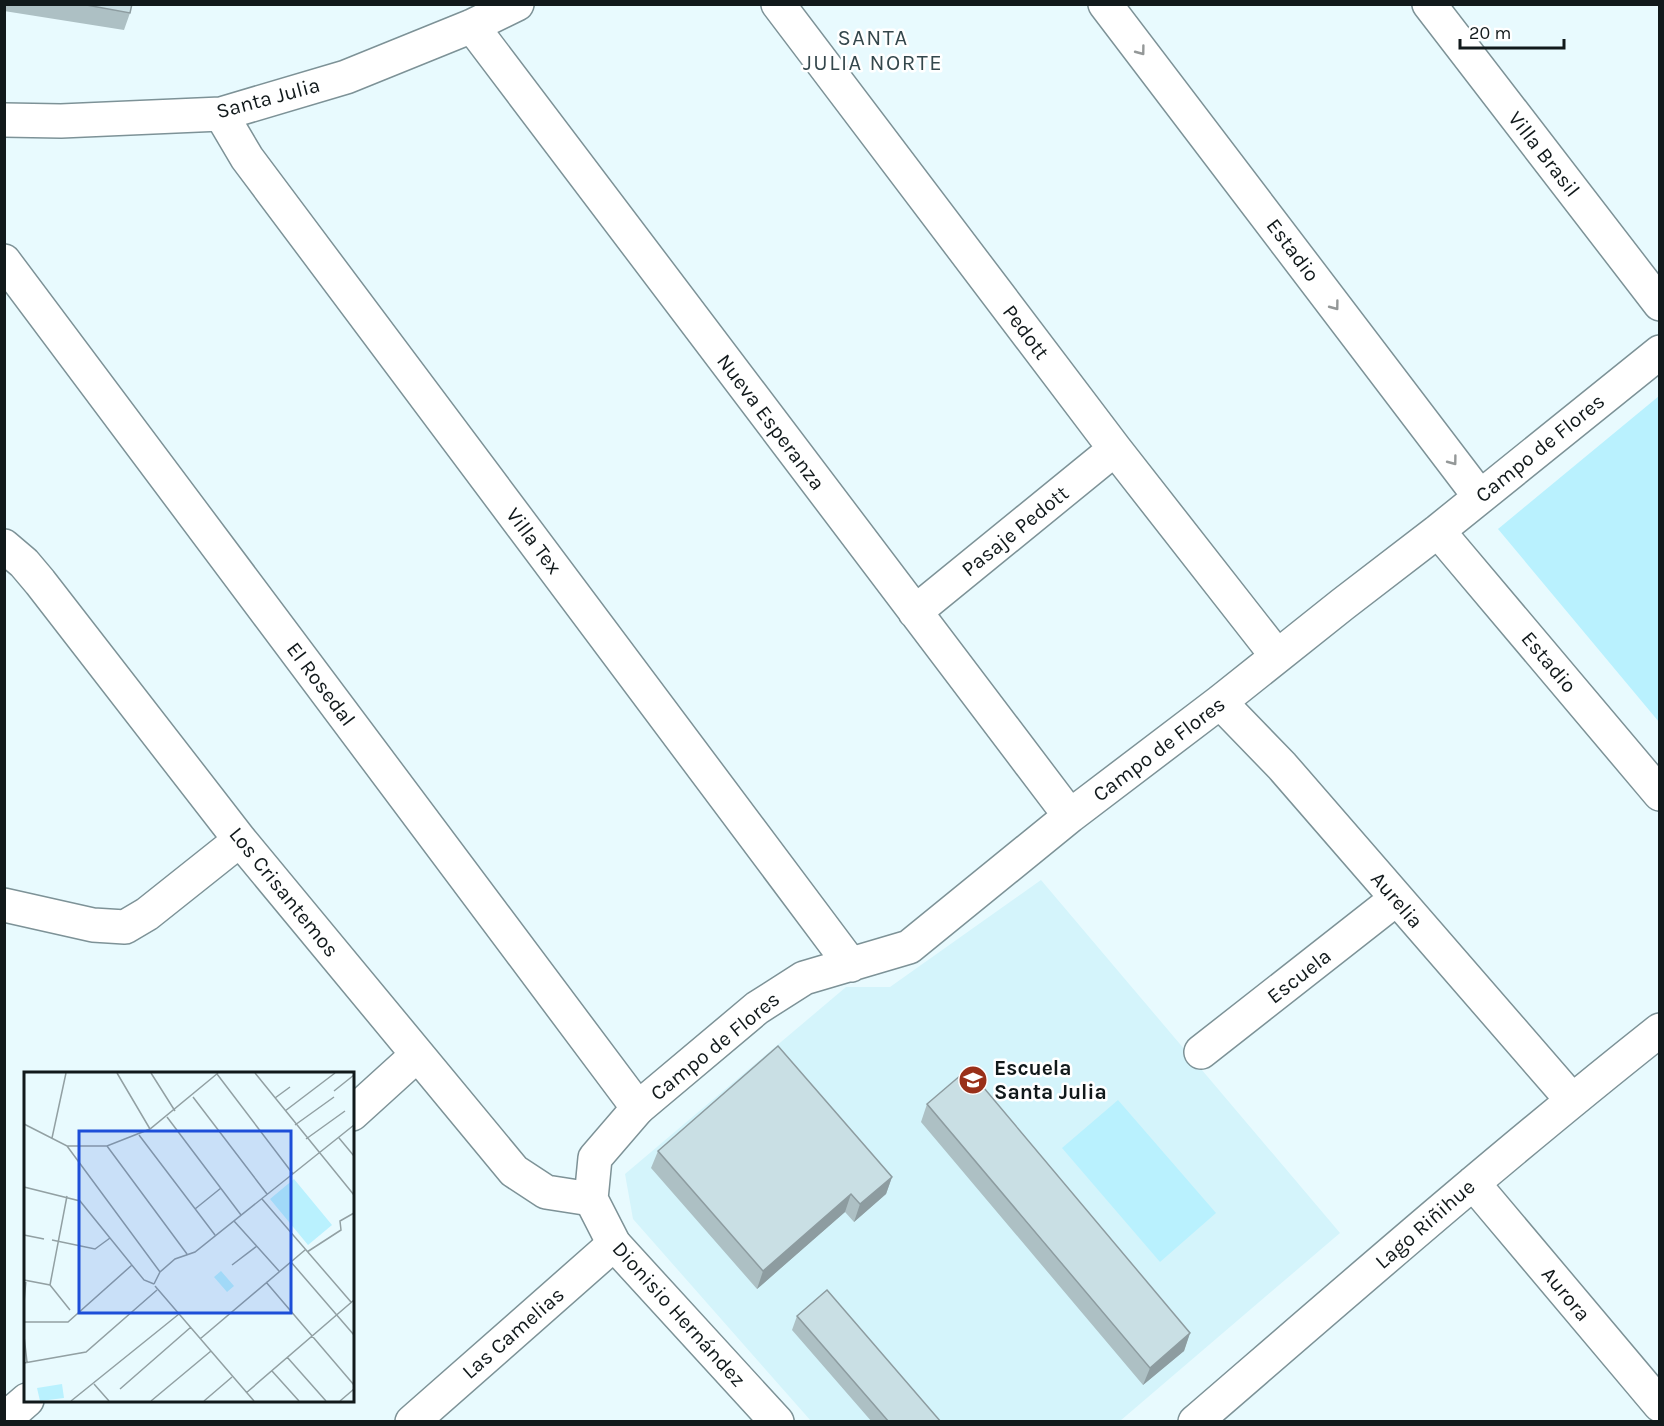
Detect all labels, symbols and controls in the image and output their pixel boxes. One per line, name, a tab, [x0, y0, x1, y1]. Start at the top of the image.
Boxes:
scale bar	[1460, 12, 1564, 50]
text: 20 m	[1469, 22, 1511, 44]
district label: SANTA JULIA NORTE	[803, 25, 943, 76]
one-way arrow	[1133, 44, 1144, 55]
street label: Santa Julia	[214, 73, 322, 123]
street label: Villa Brasil	[1503, 107, 1585, 201]
street label: Estadio	[1262, 214, 1324, 286]
street label: Pedott	[998, 300, 1054, 364]
one-way arrow	[1328, 300, 1339, 311]
street label: Nueva Esperanza	[712, 349, 830, 495]
street label: Campo de Flores	[1471, 389, 1609, 507]
one-way arrow	[1446, 455, 1457, 466]
street label: Pasaje Pedott	[957, 481, 1073, 581]
street label: Villa Tex	[501, 503, 567, 579]
street label: Estadio	[1517, 627, 1581, 697]
street label: El Rosedal	[282, 637, 360, 731]
street label: Campo de Flores	[1088, 692, 1230, 806]
street label: Los Crisantemos	[224, 822, 344, 962]
street label: Aurelia	[1366, 867, 1428, 933]
street label: Escuela	[1262, 944, 1336, 1008]
street label: Campo de Flores	[646, 987, 784, 1105]
place label: Escuela Santa Julia	[994, 1056, 1107, 1104]
school or university icon: Escuela Santa Julia	[957, 1064, 989, 1096]
inset map	[24, 1072, 354, 1402]
street label: Lago Riñihue	[1370, 1174, 1480, 1274]
street label: Dionisio Hernández	[608, 1237, 750, 1391]
street label: Aurora	[1537, 1262, 1595, 1326]
street label: Las Camelias	[457, 1282, 569, 1384]

